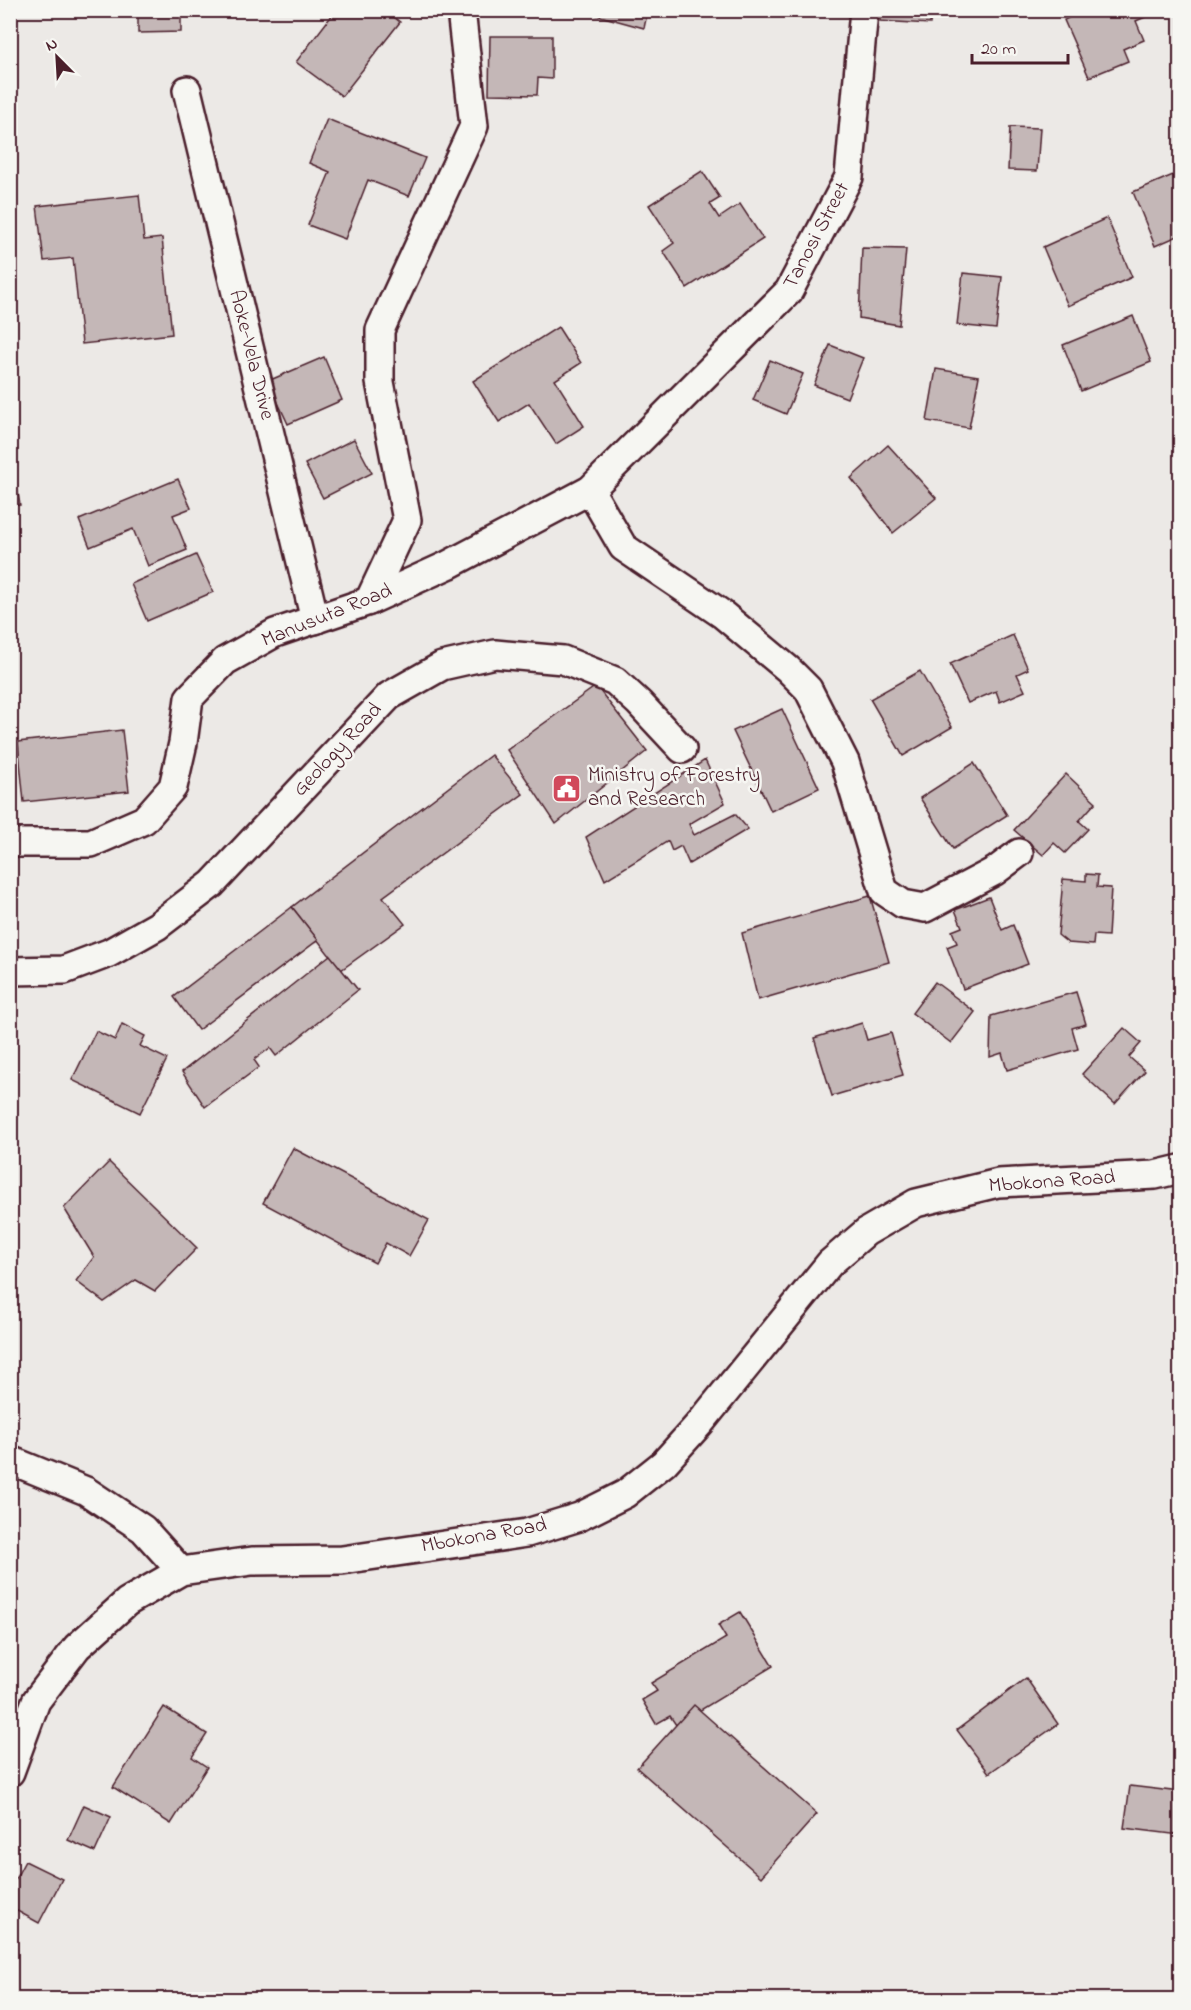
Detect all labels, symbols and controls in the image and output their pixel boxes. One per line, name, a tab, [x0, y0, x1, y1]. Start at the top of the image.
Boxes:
north arrow	[27, 27, 87, 87]
scale bar	[972, 27, 1068, 65]
text: N	[42, 32, 62, 58]
text: 20 m	[981, 37, 1016, 63]
street label: Tanosi Street	[776, 177, 858, 295]
street label: Aoke-Vela Drive	[220, 287, 282, 424]
street label: Manusuta Road	[257, 576, 397, 656]
street label: Geology Road	[286, 696, 391, 805]
place label: Ministry of Forestry and Research	[588, 761, 760, 815]
public building icon: Ministry of Forestry and Research	[551, 772, 583, 804]
street label: Mbokona Road	[988, 1163, 1117, 1201]
street label: Mbokona Road	[419, 1510, 549, 1562]

